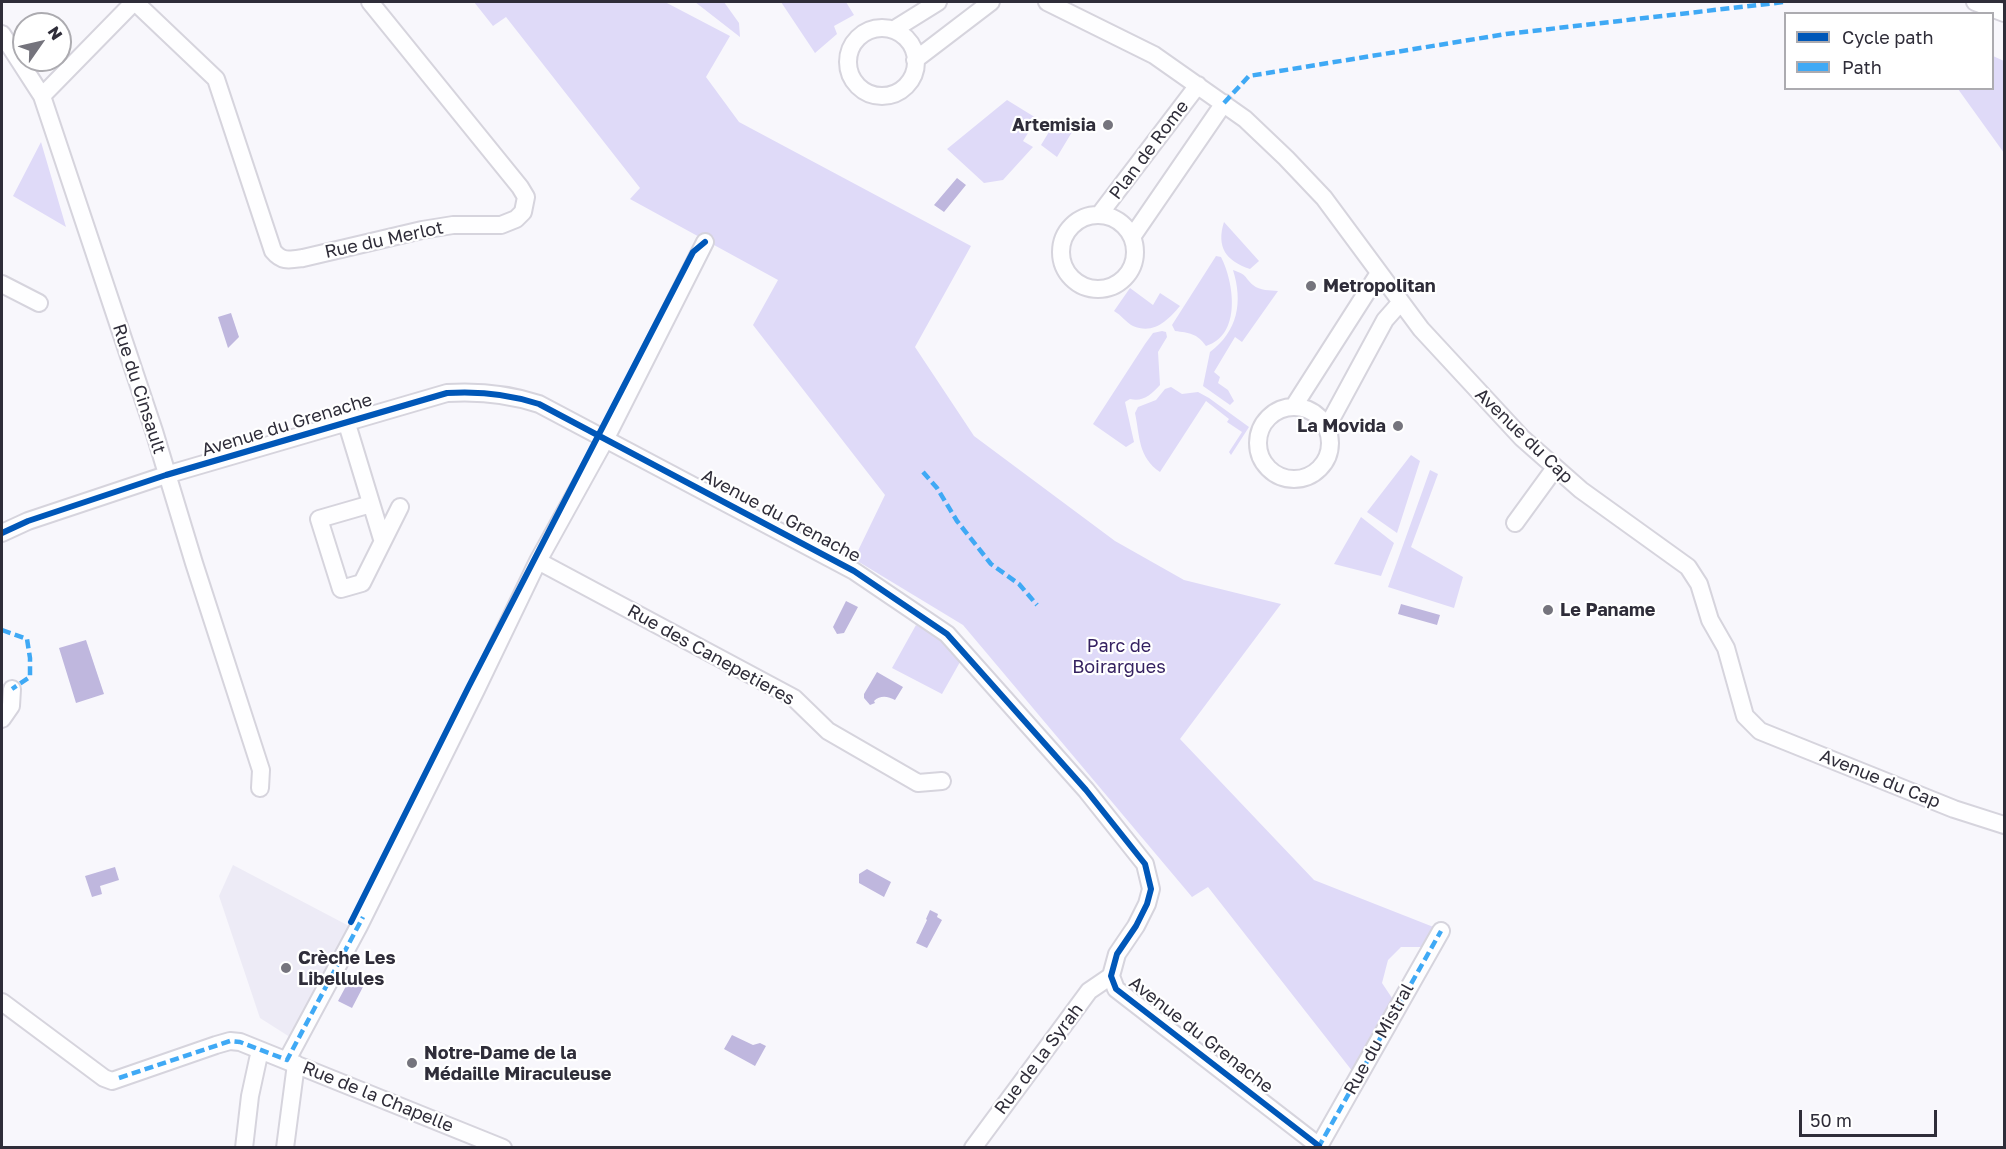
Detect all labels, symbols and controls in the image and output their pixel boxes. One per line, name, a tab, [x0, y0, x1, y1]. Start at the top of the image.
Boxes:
north arrow	[12, 12, 72, 72]
legend	[1784, 12, 1994, 90]
text: N	[44, 22, 67, 44]
text: Cycle path	[1842, 26, 1934, 48]
text: Path	[1842, 56, 1882, 78]
street label: Plan de Rome	[1105, 96, 1193, 204]
place label: Artemisia	[1012, 114, 1096, 136]
marker: Artemisia	[1101, 118, 1115, 132]
street label: Rue du Merlot	[323, 217, 445, 263]
place label: Metropolitan	[1323, 275, 1436, 297]
marker: Metropolitan	[1304, 279, 1318, 293]
street label: Rue du Cinsault	[108, 321, 170, 457]
street label: Avenue du Cap	[1470, 384, 1578, 488]
street label: Avenue du Grenache	[199, 389, 375, 461]
place label: La Movida	[1297, 415, 1386, 437]
marker: La Movida	[1391, 419, 1405, 433]
street label: Avenue du Grenache	[698, 465, 864, 567]
place label: Le Paname	[1560, 599, 1655, 621]
street label: Rue des Canepetieres	[624, 600, 798, 710]
marker: Le Paname	[1541, 603, 1555, 617]
park label: Parc de Boirargues	[1072, 635, 1166, 678]
street label: Avenue du Cap	[1817, 745, 1943, 813]
place label: Crèche Les Libellules	[298, 947, 395, 990]
marker: Crèche Les Libellules	[279, 961, 293, 975]
street label: Avenue du Grenache	[1125, 972, 1277, 1098]
street label: Rue du Mistral	[1339, 980, 1419, 1098]
street label: Rue de la Syrah	[990, 999, 1088, 1119]
place label: Notre-Dame de la Médaille Miraculeuse	[424, 1042, 611, 1084]
marker: Notre-Dame de la Médaille Miraculeuse	[405, 1056, 419, 1070]
street label: Rue de la Chapelle	[299, 1057, 457, 1137]
scale bar	[1802, 1098, 1940, 1136]
text: 50 m	[1810, 1109, 1852, 1131]

